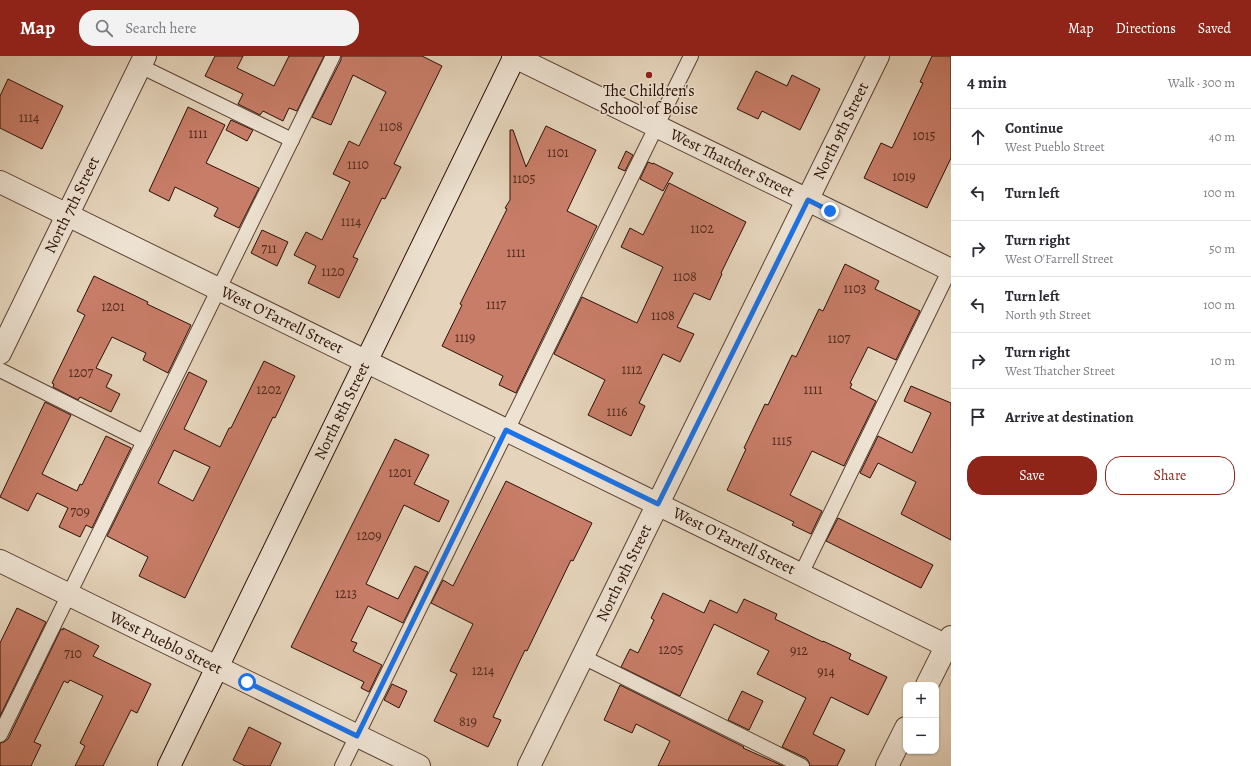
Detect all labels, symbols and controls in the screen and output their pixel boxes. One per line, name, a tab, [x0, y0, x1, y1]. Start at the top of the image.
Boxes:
search box	[79, 10, 359, 46]
text: Map	[20, 15, 55, 41]
icon: search	[93, 17, 115, 39]
text: Search here	[125, 18, 197, 38]
text: Map	[1068, 19, 1094, 38]
text: Directions	[1116, 19, 1176, 38]
text: Saved	[1198, 19, 1231, 38]
marker: The Children's School of Boise	[644, 70, 654, 80]
text: 4 min	[967, 71, 1007, 94]
text: Walk · 300 m	[1168, 74, 1235, 91]
street label: North 9th Street	[808, 79, 874, 183]
place label: The Children's School of Boise	[600, 80, 698, 120]
house number: 1114	[19, 108, 39, 127]
house number: 1108	[379, 117, 403, 136]
text: Continue	[1005, 118, 1063, 138]
street label: West Thatcher Street	[665, 123, 798, 203]
house number: 1111	[188, 124, 208, 143]
house number: 1015	[912, 126, 936, 145]
icon: ahead	[967, 126, 989, 148]
text: 40 m	[1209, 128, 1235, 145]
text: West Pueblo Street	[1005, 138, 1105, 155]
house number: 1101	[547, 143, 569, 162]
street label: North 7th Street	[39, 153, 105, 257]
house number: 1110	[347, 155, 369, 174]
house number: 1019	[892, 167, 916, 186]
house number: 1105	[512, 169, 536, 188]
icon: left	[967, 182, 989, 204]
text: Turn left	[1005, 183, 1060, 203]
text: 100 m	[1203, 184, 1235, 201]
route end	[821, 202, 839, 220]
house number: 1114	[341, 212, 361, 231]
house number: 1102	[690, 219, 714, 238]
text: Turn right	[1005, 230, 1070, 250]
icon: right	[967, 238, 989, 260]
house number: 711	[261, 239, 277, 258]
text: 50 m	[1209, 240, 1235, 257]
house number: 1111	[506, 243, 526, 262]
text: West O'Farrell Street	[1005, 250, 1114, 267]
house number: 1120	[321, 262, 345, 281]
house number: 1108	[673, 267, 697, 286]
house number: 1103	[844, 279, 867, 298]
street label: West O'Farrell Street	[216, 280, 347, 359]
text: Turn left	[1005, 286, 1060, 306]
icon: left	[967, 294, 989, 316]
house number: 1117	[486, 295, 506, 314]
text: 100 m	[1203, 296, 1235, 313]
house number: 1201	[101, 297, 125, 316]
house number: 1108	[651, 306, 675, 325]
text: North 9th Street	[1005, 306, 1091, 323]
house number: 1119	[455, 328, 475, 347]
house number: 1107	[828, 329, 851, 348]
text: Turn right	[1005, 342, 1070, 362]
icon: right	[967, 350, 989, 372]
text: 10 m	[1210, 352, 1235, 369]
street label: North 8th Street	[309, 358, 375, 464]
house number: 1112	[621, 360, 643, 379]
text: West Thatcher Street	[1005, 362, 1115, 379]
house number: 1207	[69, 363, 94, 382]
house number: 1202	[256, 380, 282, 399]
house number: 1111	[803, 380, 823, 399]
house number: 1116	[607, 402, 627, 421]
icon: arrive	[967, 406, 989, 428]
text: Arrive at destination	[1005, 407, 1134, 427]
house number: 1115	[772, 431, 792, 450]
button: Save	[967, 456, 1097, 495]
button: Share	[1105, 456, 1235, 495]
house number: 1201	[388, 463, 412, 482]
street label: West O'Farrell Street	[668, 501, 799, 580]
house number: 709	[70, 502, 90, 521]
street label: North 9th Street	[591, 521, 657, 625]
house number: 1209	[356, 526, 382, 545]
house number: 1213	[335, 584, 357, 603]
street label: West Pueblo Street	[105, 606, 226, 680]
house number: 1205	[659, 640, 683, 659]
house number: 912	[790, 641, 808, 660]
house number: 710	[64, 644, 82, 663]
house number: 1214	[472, 661, 494, 680]
house number: 914	[817, 662, 835, 681]
route start	[238, 673, 256, 691]
map controls	[903, 682, 939, 754]
button: +	[903, 682, 939, 718]
house number: 819	[459, 712, 477, 731]
button: −	[903, 718, 939, 754]

